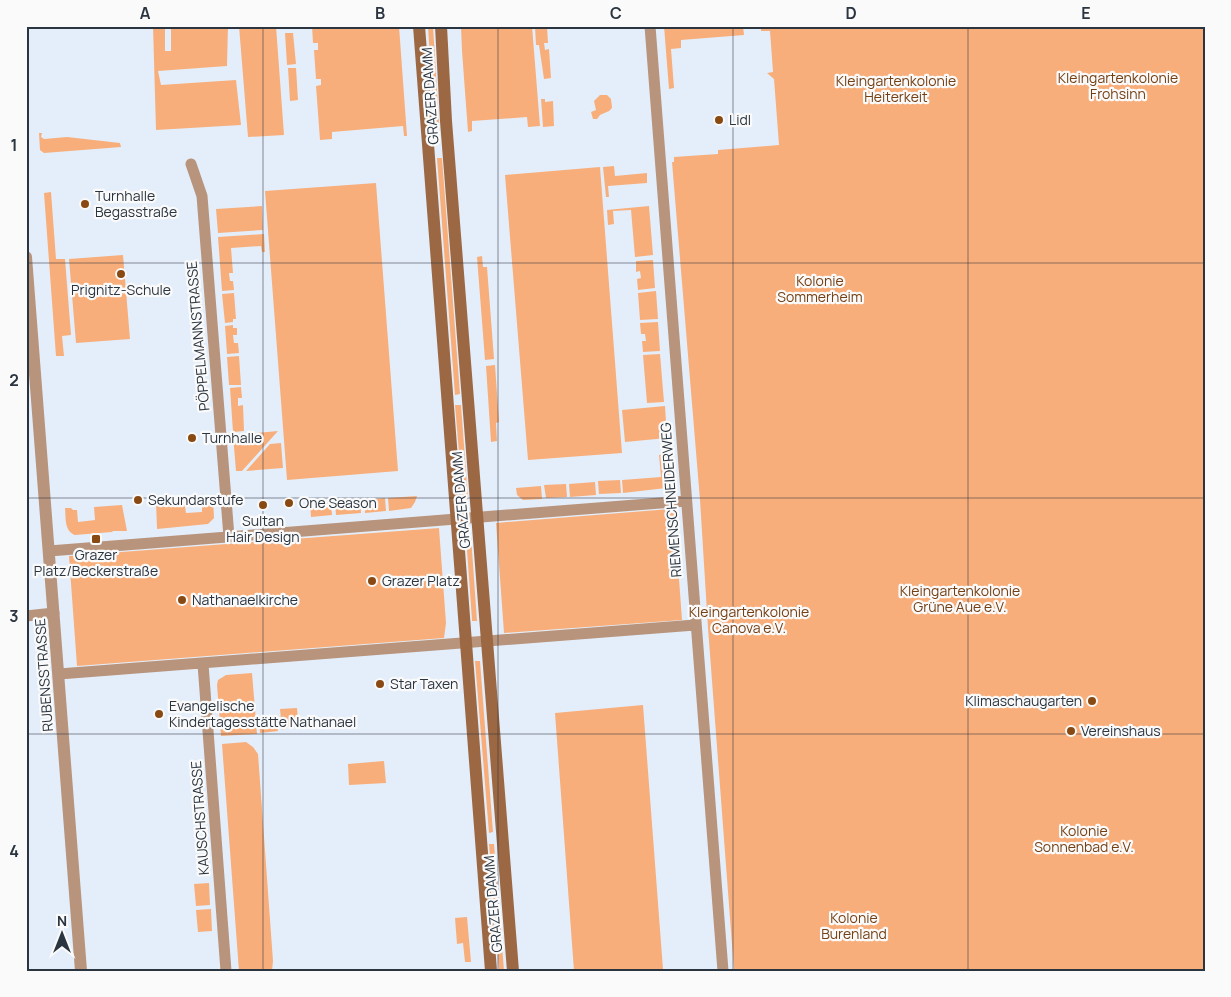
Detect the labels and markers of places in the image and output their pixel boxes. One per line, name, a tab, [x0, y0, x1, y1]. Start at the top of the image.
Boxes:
place label: Lidl	[729, 110, 751, 129]
marker: Lidl	[713, 114, 725, 126]
place label: Turnhalle Begasstraße	[95, 186, 177, 221]
marker: Turnhalle Begasstraße	[79, 198, 91, 210]
marker: Prignitz-Schule	[115, 268, 127, 280]
place label: Prignitz-Schule	[71, 280, 171, 299]
place label: Turnhalle	[202, 428, 262, 447]
marker: Turnhalle	[186, 432, 198, 444]
place label: Sekundarstufe	[148, 490, 243, 509]
place label: One Season	[299, 493, 377, 512]
marker: Sekundarstufe	[132, 494, 144, 506]
marker: One Season	[283, 497, 295, 509]
marker: Sultan Hair Design	[257, 499, 269, 511]
place label: Sultan Hair Design	[226, 511, 300, 546]
marker: Grazer Platz/Beckerstraße	[90, 533, 102, 545]
place label: Grazer Platz/Beckerstraße	[34, 545, 158, 580]
place label: Grazer Platz	[382, 571, 460, 590]
marker: Grazer Platz	[366, 575, 378, 587]
place label: Nathanaelkirche	[192, 590, 298, 609]
marker: Nathanaelkirche	[176, 594, 188, 606]
place label: Star Taxen	[390, 674, 458, 693]
marker: Star Taxen	[374, 678, 386, 690]
place label: Klimaschaugarten	[965, 691, 1082, 710]
marker: Klimaschaugarten	[1086, 695, 1098, 707]
place label: Evangelische Kindertagesstätte Nathanael	[169, 696, 356, 731]
marker: Evangelische Kindertagesstätte Nathanael	[153, 708, 165, 720]
place label: Vereinshaus	[1081, 721, 1161, 740]
marker: Vereinshaus	[1065, 725, 1077, 737]

